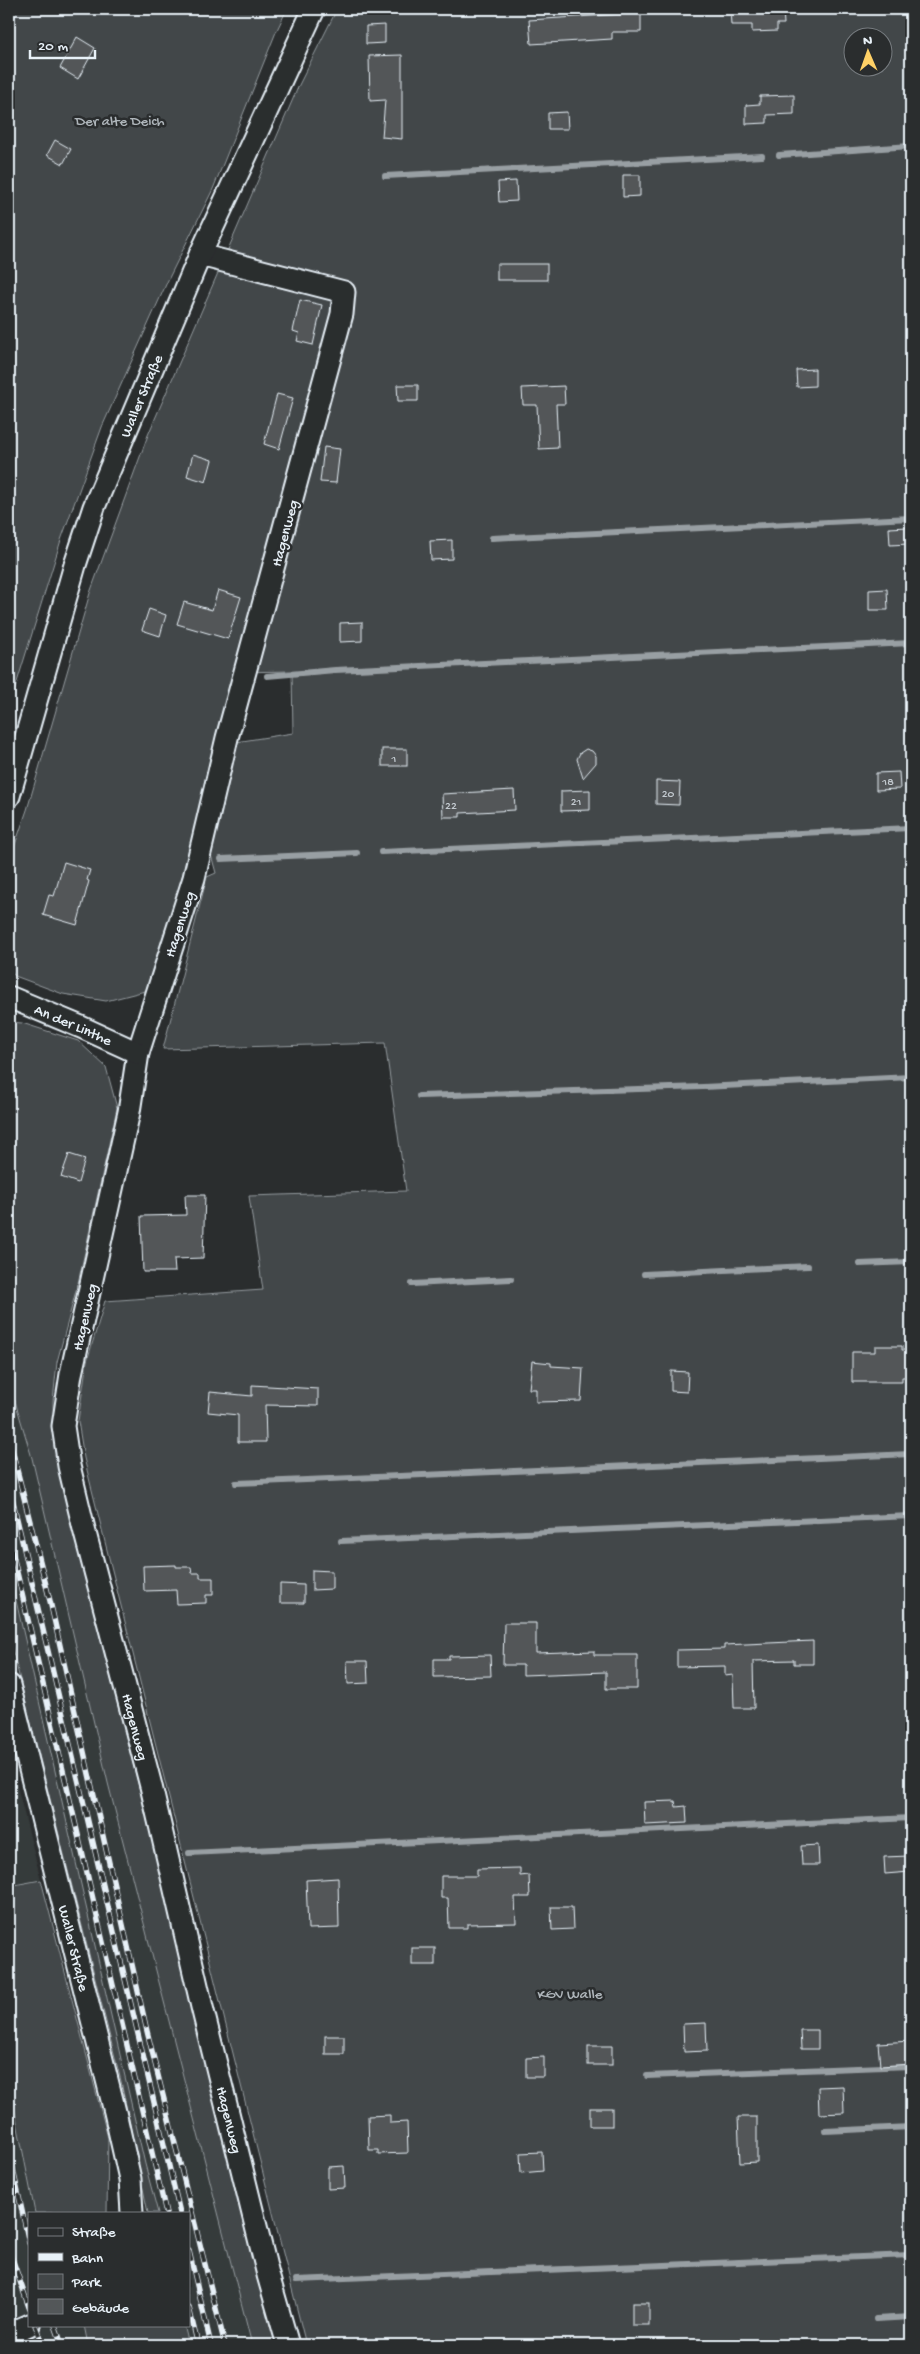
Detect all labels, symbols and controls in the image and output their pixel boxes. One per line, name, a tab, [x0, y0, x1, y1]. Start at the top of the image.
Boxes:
scale bar	[30, 28, 95, 60]
north arrow	[842, 28, 892, 78]
text: N	[863, 33, 872, 50]
text: 20 m	[38, 38, 68, 56]
park label: Der alte Deich	[74, 113, 165, 131]
street label: Waller Straße	[117, 352, 168, 441]
street label: Hagenweg	[268, 498, 303, 569]
house number: 1	[391, 753, 397, 767]
house number: 18	[881, 776, 894, 790]
house number: 20	[662, 788, 675, 802]
house number: 21	[571, 796, 582, 810]
house number: 22	[445, 800, 457, 814]
street label: Hagenweg	[162, 889, 200, 960]
street label: An der Linthe	[31, 1002, 115, 1051]
street label: Hagenweg	[70, 1282, 102, 1353]
street label: Hagenweg	[116, 1692, 151, 1763]
street label: Waller Straße	[53, 1904, 92, 1994]
park label: KGV Walle	[537, 1986, 603, 2004]
street label: Hagenweg	[211, 2085, 245, 2155]
legend	[28, 2212, 190, 2326]
text: Straße	[72, 2224, 116, 2242]
text: Bahn	[71, 2250, 103, 2268]
text: Park	[71, 2274, 102, 2292]
text: Gebäude	[72, 2300, 129, 2318]

